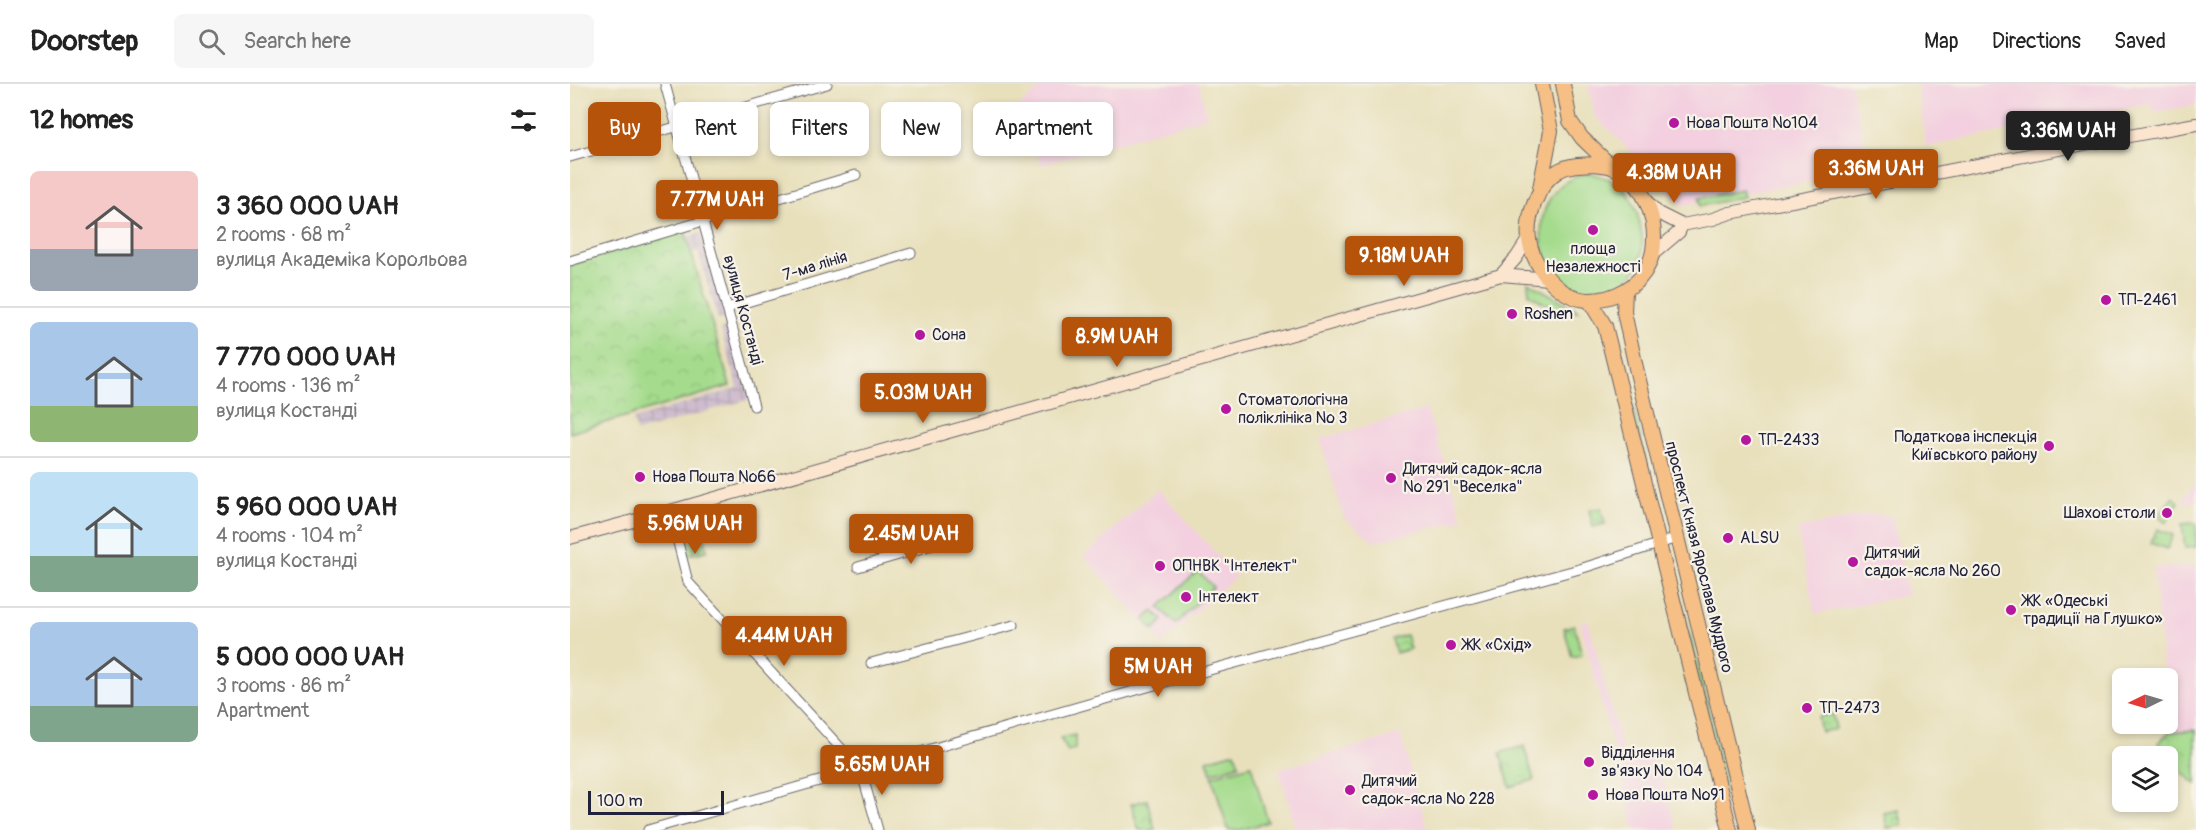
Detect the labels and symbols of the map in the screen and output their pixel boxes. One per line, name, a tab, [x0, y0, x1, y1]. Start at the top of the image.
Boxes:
pin: 3.36M UAH	[1999, 111, 2137, 162]
place label: Нова Пошта №104	[1686, 113, 1818, 133]
marker: Нова Пошта №104	[1667, 116, 1681, 130]
pin: 3.36M UAH	[1807, 149, 1945, 200]
pin: 4.38M UAH	[1605, 153, 1743, 204]
pin: 7.77M UAH	[648, 180, 786, 231]
marker: площа Незалежності	[1586, 223, 1600, 237]
pin: 9.18M UAH	[1335, 236, 1473, 287]
place label: площа Незалежності	[1546, 239, 1641, 277]
street label: 7-ма лінія	[780, 247, 850, 285]
street label: вулиця Костанді	[719, 253, 767, 367]
place label: ТП-2461	[2118, 290, 2177, 310]
marker: ТП-2461	[2099, 293, 2113, 307]
place label: Roshen	[1524, 304, 1573, 324]
marker: Roshen	[1505, 307, 1519, 321]
pin: 8.9M UAH	[1055, 317, 1179, 368]
place label: Сона	[932, 325, 966, 345]
marker: Сона	[913, 328, 927, 342]
pin: 5.03M UAH	[854, 373, 992, 424]
place label: Стоматологічна поліклініка № 3	[1238, 390, 1348, 428]
marker: Стоматологічна поліклініка № 3	[1219, 402, 1233, 416]
place label: Податкова інспекція Київського району	[1894, 427, 2037, 465]
place label: ТП-2433	[1758, 430, 1819, 450]
marker: ТП-2433	[1739, 433, 1753, 447]
street label: проспект Князя Ярослава Мудрого	[1661, 439, 1738, 675]
marker: Податкова інспекція Київського району	[2042, 439, 2056, 453]
place label: Дитячий садок-ясла № 291 "Веселка"	[1402, 459, 1542, 497]
place label: Нова Пошта №66	[652, 467, 776, 487]
marker: Нова Пошта №66	[633, 470, 647, 484]
marker: Дитячий садок-ясла № 291 "Веселка"	[1384, 471, 1398, 485]
place label: Шахові столи	[2064, 503, 2155, 523]
pin: 5.96M UAH	[626, 504, 764, 555]
marker: Шахові столи	[2160, 506, 2174, 520]
pin: 2.45M UAH	[842, 514, 980, 565]
place label: ALSU	[1740, 528, 1779, 548]
marker: ALSU	[1721, 531, 1735, 545]
place label: Дитячий садок-ясла № 260	[1864, 543, 2001, 581]
marker: Дитячий садок-ясла № 260	[1846, 555, 1860, 569]
place label: ОПНВК "Інтелект"	[1172, 556, 1298, 576]
marker: ОПНВК "Інтелект"	[1153, 559, 1167, 573]
place label: Інтелект	[1198, 587, 1259, 607]
marker: Інтелект	[1179, 590, 1193, 604]
place label: ЖК «Одеські традиції на Глушко»	[2020, 591, 2163, 629]
marker: ЖК «Одеські традиції на Глушко»	[2004, 603, 2018, 617]
pin: 4.44M UAH	[715, 616, 853, 667]
place label: ЖК «Схід»	[1460, 635, 1532, 655]
marker: ЖК «Схід»	[1444, 638, 1458, 652]
pin: 5M UAH	[1109, 647, 1207, 698]
north arrow	[2112, 668, 2178, 734]
place label: ТП-2473	[1819, 698, 1880, 718]
marker: ТП-2473	[1800, 701, 1814, 715]
place label: Відділення зв'язку № 104	[1601, 743, 1703, 781]
pin: 5.65M UAH	[813, 745, 951, 796]
marker: Відділення зв'язку № 104	[1582, 755, 1596, 769]
place label: Дитячий садок-ясла № 228	[1361, 771, 1495, 809]
marker: Дитячий садок-ясла № 228	[1343, 783, 1357, 797]
place label: Нова Пошта №91	[1605, 785, 1725, 805]
scale bar	[588, 788, 724, 816]
marker: Нова Пошта №91	[1586, 788, 1600, 802]

